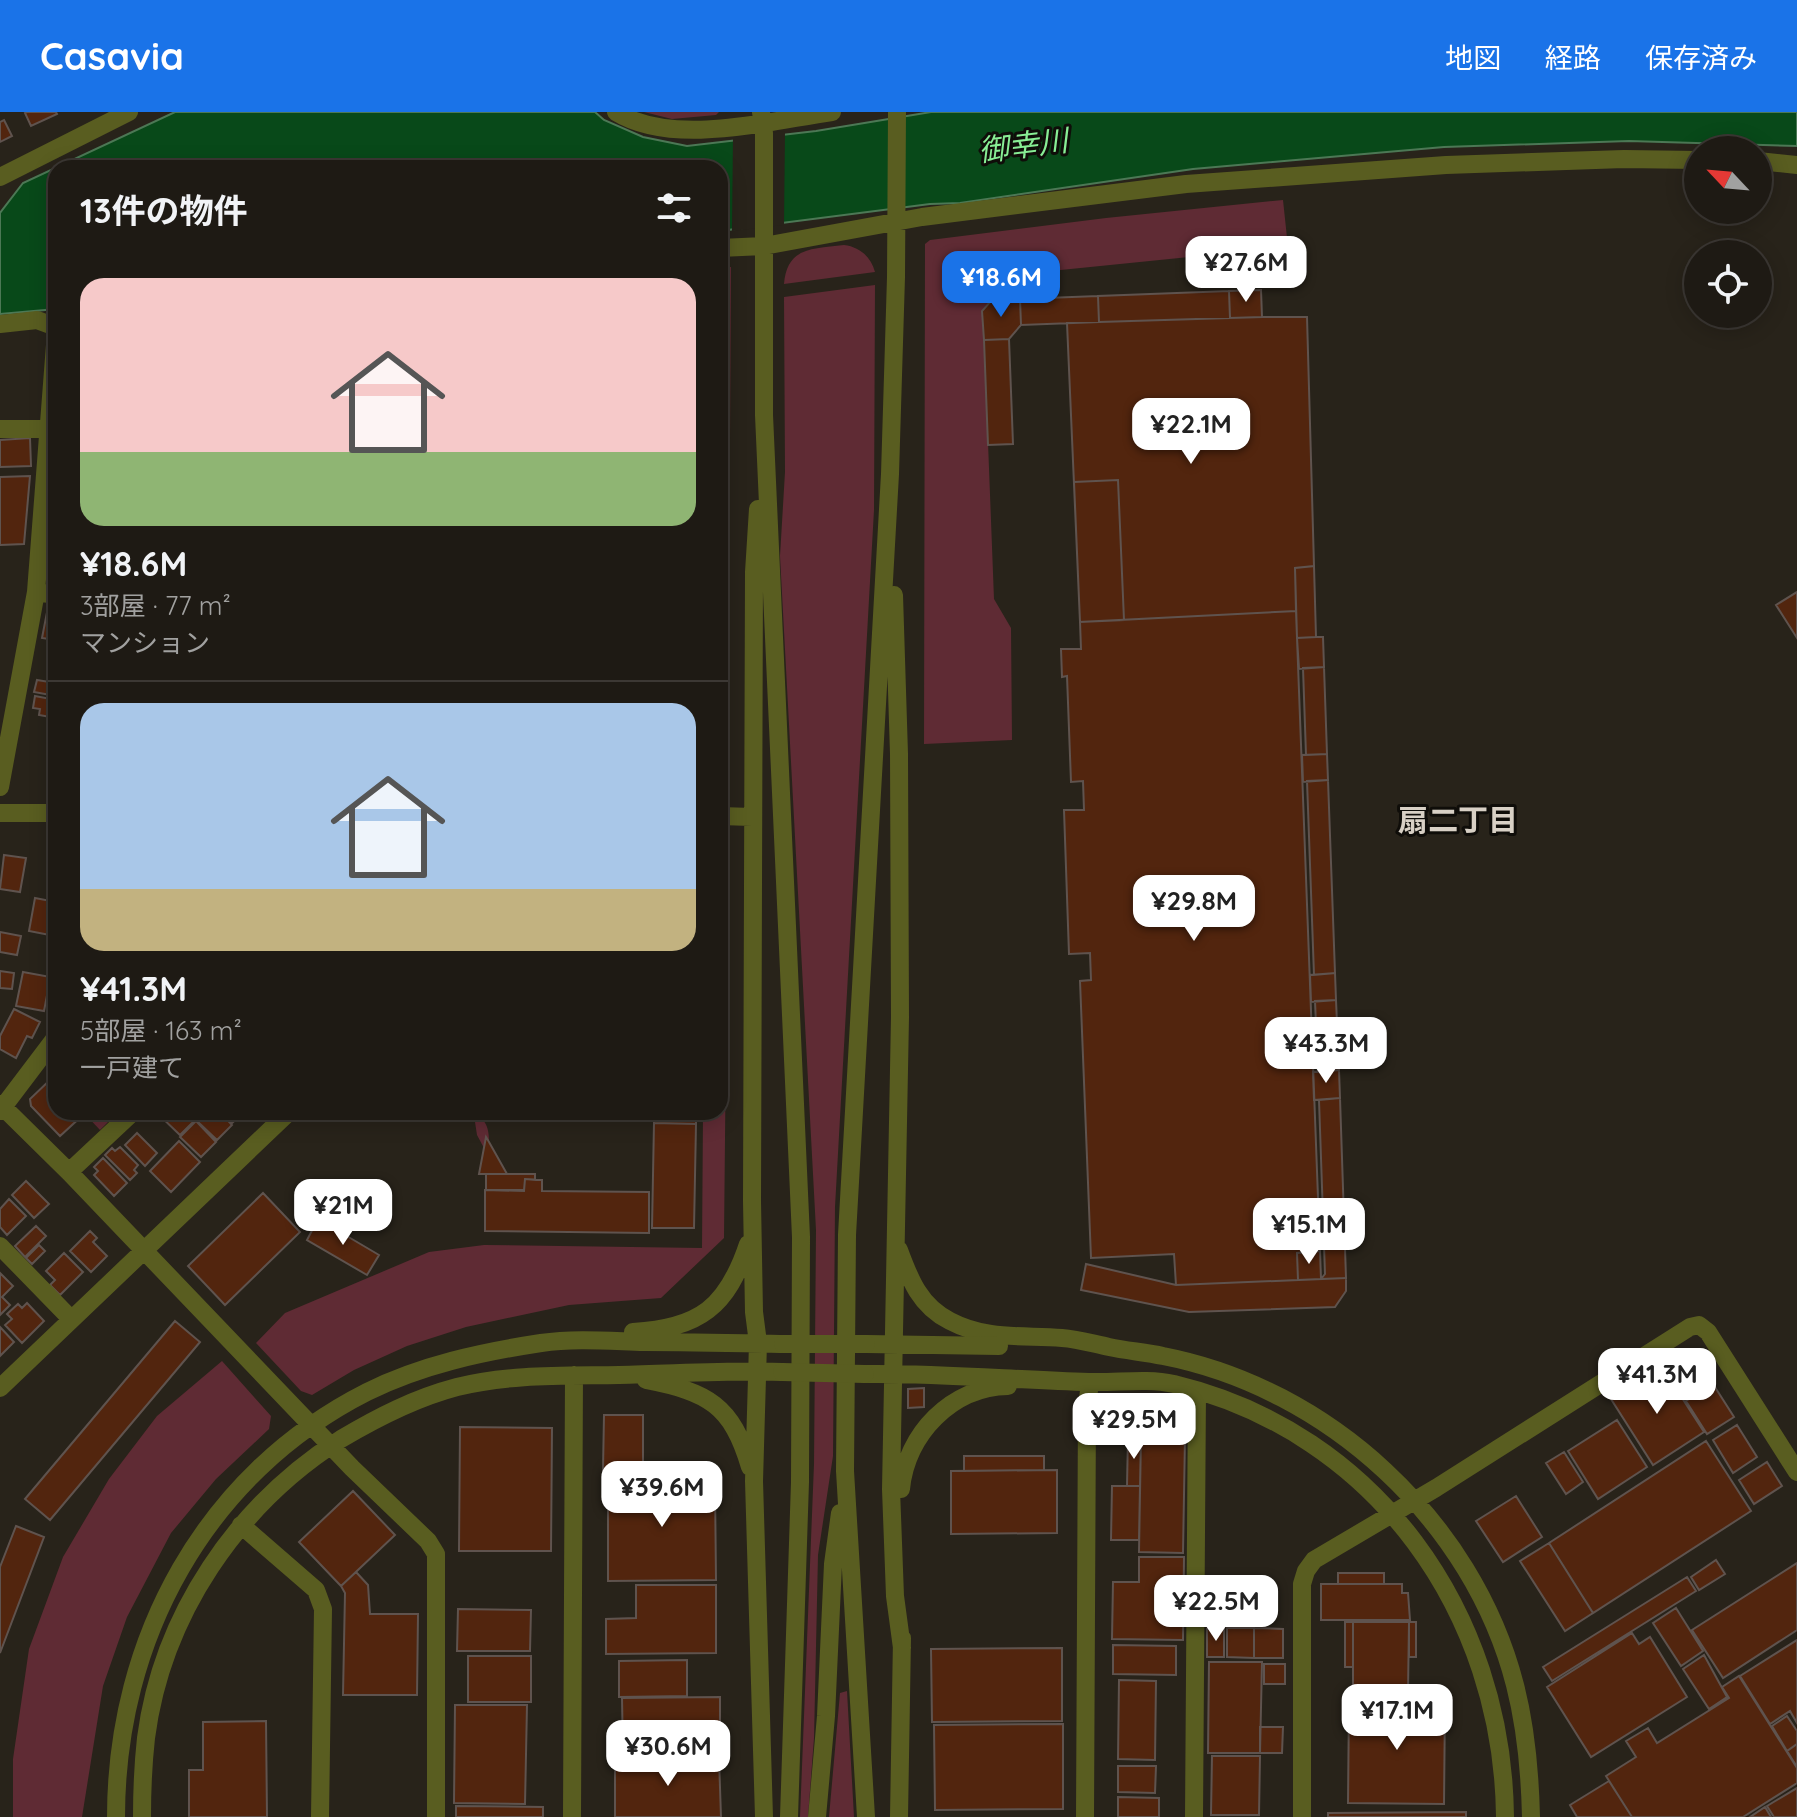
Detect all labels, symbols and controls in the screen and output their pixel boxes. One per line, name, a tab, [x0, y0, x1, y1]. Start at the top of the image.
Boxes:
text: Casavia	[40, 32, 184, 80]
text: 地図	[1445, 40, 1501, 75]
text: 経路	[1545, 40, 1601, 75]
text: 保存済み	[1645, 40, 1757, 75]
water label: 御幸川	[976, 120, 1073, 169]
north arrow	[1684, 136, 1772, 224]
map controls	[1684, 136, 1772, 328]
icon: filters	[652, 186, 696, 230]
text: 13件の物件	[80, 189, 247, 232]
pin: ¥27.6M	[1181, 236, 1311, 304]
button: locate	[1684, 240, 1772, 328]
text: ¥27.6M	[1204, 245, 1288, 278]
pin: ¥18.6M	[936, 251, 1066, 319]
text: ¥18.6M	[960, 260, 1042, 293]
icon: home	[316, 330, 460, 474]
pin: ¥22.1M	[1126, 398, 1256, 466]
text: ¥22.1M	[1150, 407, 1232, 440]
text: ¥18.6M	[80, 542, 187, 585]
text: 3部屋 · 77 m²	[80, 589, 231, 622]
text: マンション	[80, 626, 210, 659]
icon: home	[316, 755, 460, 899]
district label: 扇二丁目	[1398, 801, 1518, 839]
pin: ¥29.8M	[1129, 875, 1259, 943]
text: ¥29.8M	[1151, 884, 1237, 917]
text: ¥41.3M	[80, 967, 187, 1010]
text: 5部屋 · 163 m²	[80, 1014, 242, 1047]
pin: ¥43.3M	[1261, 1017, 1391, 1085]
text: ¥43.3M	[1283, 1026, 1369, 1059]
text: 一戸建て	[80, 1051, 184, 1084]
pin: ¥21M	[296, 1179, 390, 1247]
text: ¥21M	[312, 1188, 374, 1221]
pin: ¥15.1M	[1244, 1198, 1374, 1266]
text: ¥15.1M	[1271, 1207, 1347, 1240]
pin: ¥41.3M	[1592, 1348, 1722, 1416]
text: ¥41.3M	[1616, 1357, 1698, 1390]
pin: ¥29.5M	[1069, 1393, 1199, 1461]
text: ¥29.5M	[1091, 1402, 1177, 1435]
pin: ¥39.6M	[597, 1461, 727, 1529]
text: ¥39.6M	[619, 1470, 705, 1503]
pin: ¥22.5M	[1151, 1575, 1281, 1643]
text: ¥22.5M	[1172, 1584, 1260, 1617]
pin: ¥17.1M	[1332, 1684, 1462, 1752]
text: ¥17.1M	[1360, 1693, 1434, 1726]
pin: ¥30.6M	[603, 1720, 733, 1788]
text: ¥30.6M	[624, 1729, 712, 1762]

